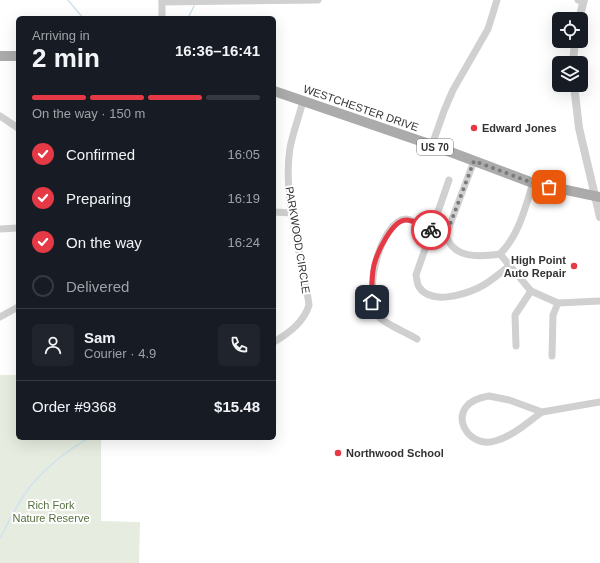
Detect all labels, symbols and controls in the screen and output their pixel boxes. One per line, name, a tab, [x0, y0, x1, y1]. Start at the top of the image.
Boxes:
map controls	[552, 12, 588, 92]
button: locate	[552, 12, 588, 48]
text: Arriving in	[32, 28, 90, 43]
text: 16:36–16:41	[175, 42, 260, 59]
text: 2 min	[32, 43, 100, 73]
button: layers	[552, 56, 588, 92]
street label: WESTCHESTER DRIVE	[302, 83, 420, 133]
text: On the way · 150 m	[32, 106, 145, 121]
place label: Edward Jones	[482, 122, 557, 134]
marker: Edward Jones	[469, 123, 479, 133]
road number: US 70	[417, 139, 453, 155]
icon: check	[32, 143, 54, 165]
text: Confirmed	[66, 146, 135, 163]
text: 16:05	[227, 147, 260, 162]
pin	[532, 170, 566, 204]
icon: bag	[538, 176, 560, 198]
street label: PARKWOOD CIRCLE	[284, 186, 312, 294]
icon: check	[32, 187, 54, 209]
text: Preparing	[66, 190, 131, 207]
text: 16:19	[227, 191, 260, 206]
courier	[411, 210, 451, 250]
icon: bike	[420, 219, 442, 241]
icon: check	[32, 231, 54, 253]
text: On the way	[66, 234, 142, 251]
text: 16:24	[227, 235, 260, 250]
place label: High Point Auto Repair	[504, 254, 567, 279]
marker: High Point Auto Repair	[569, 261, 579, 271]
text: Delivered	[66, 278, 129, 295]
pin	[355, 285, 389, 319]
icon: home	[361, 291, 383, 313]
button: person	[32, 324, 74, 366]
button: phone	[218, 324, 260, 366]
text: Sam	[84, 329, 116, 346]
text: Courier · 4.9	[84, 346, 156, 361]
text: Order #9368	[32, 398, 116, 415]
text: $15.48	[214, 398, 260, 415]
place label: Northwood School	[346, 447, 444, 459]
marker: Northwood School	[333, 448, 343, 458]
park label: Rich Fork Nature Reserve	[12, 499, 90, 524]

